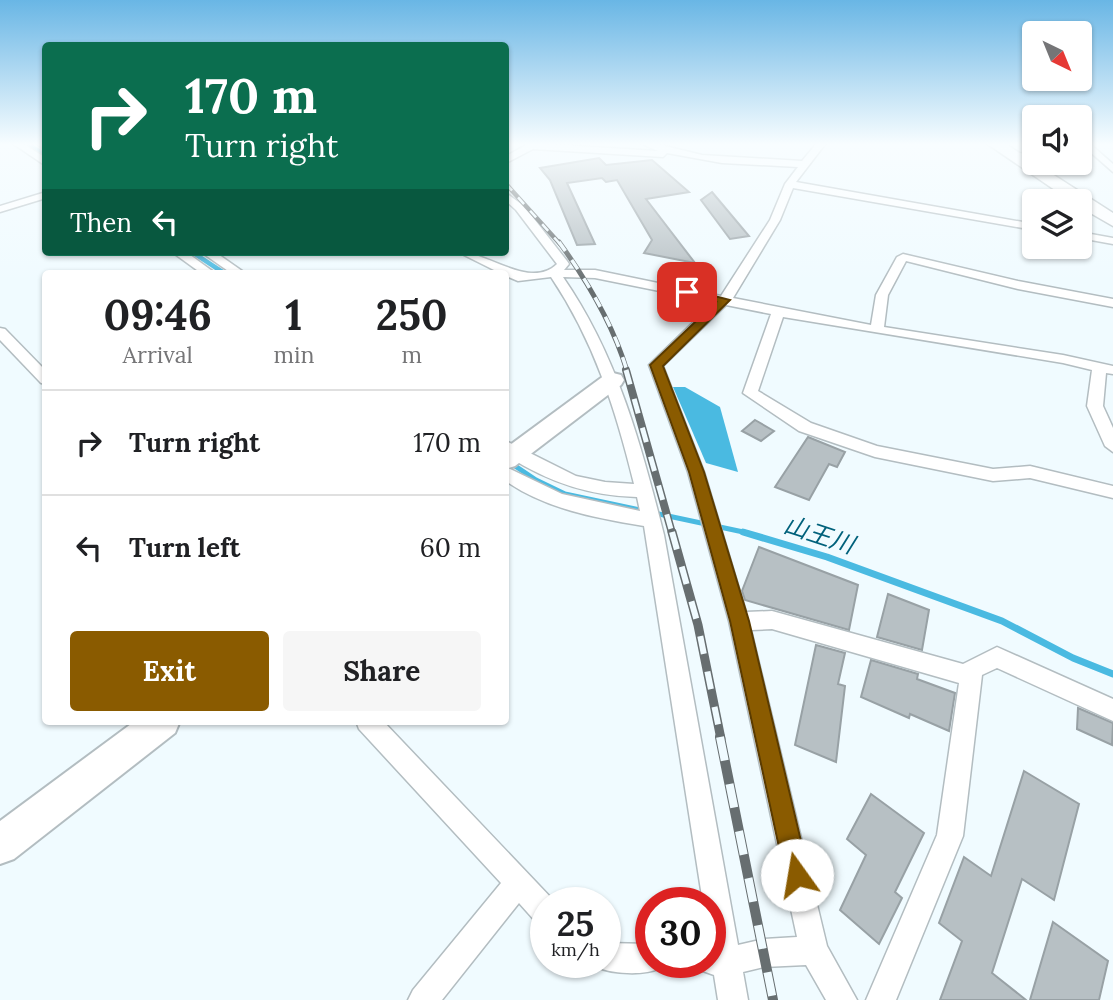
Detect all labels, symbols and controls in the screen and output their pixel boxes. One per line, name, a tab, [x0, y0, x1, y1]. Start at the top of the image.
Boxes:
north arrow	[1022, 21, 1092, 91]
map controls	[1022, 21, 1092, 259]
text: 170 m	[185, 64, 317, 126]
icon: right	[70, 70, 161, 161]
button: sound	[1022, 105, 1092, 175]
text: Turn right	[185, 125, 338, 166]
button: layers	[1022, 189, 1092, 259]
icon: left	[146, 203, 184, 241]
text: Then	[70, 206, 132, 239]
pin	[657, 262, 717, 322]
icon: arrive	[668, 273, 706, 311]
text: 09:46	[103, 288, 212, 342]
text: 1	[285, 288, 302, 342]
text: 250	[376, 288, 448, 342]
text: Arrival	[123, 340, 193, 369]
text: min	[273, 340, 314, 369]
text: m	[401, 340, 422, 369]
icon: right	[70, 424, 108, 462]
text: Turn right	[129, 426, 260, 459]
text: 170 m	[413, 426, 481, 459]
water label: 山王川	[780, 509, 861, 561]
icon: left	[70, 529, 108, 567]
text: Turn left	[129, 531, 240, 564]
text: 60 m	[420, 531, 481, 564]
button: Exit	[70, 631, 269, 711]
button: Share	[283, 631, 481, 711]
position arrow	[760, 838, 834, 912]
speed limit sign: 30	[635, 887, 726, 978]
text: 25	[557, 901, 594, 946]
text: km/h	[551, 938, 600, 961]

